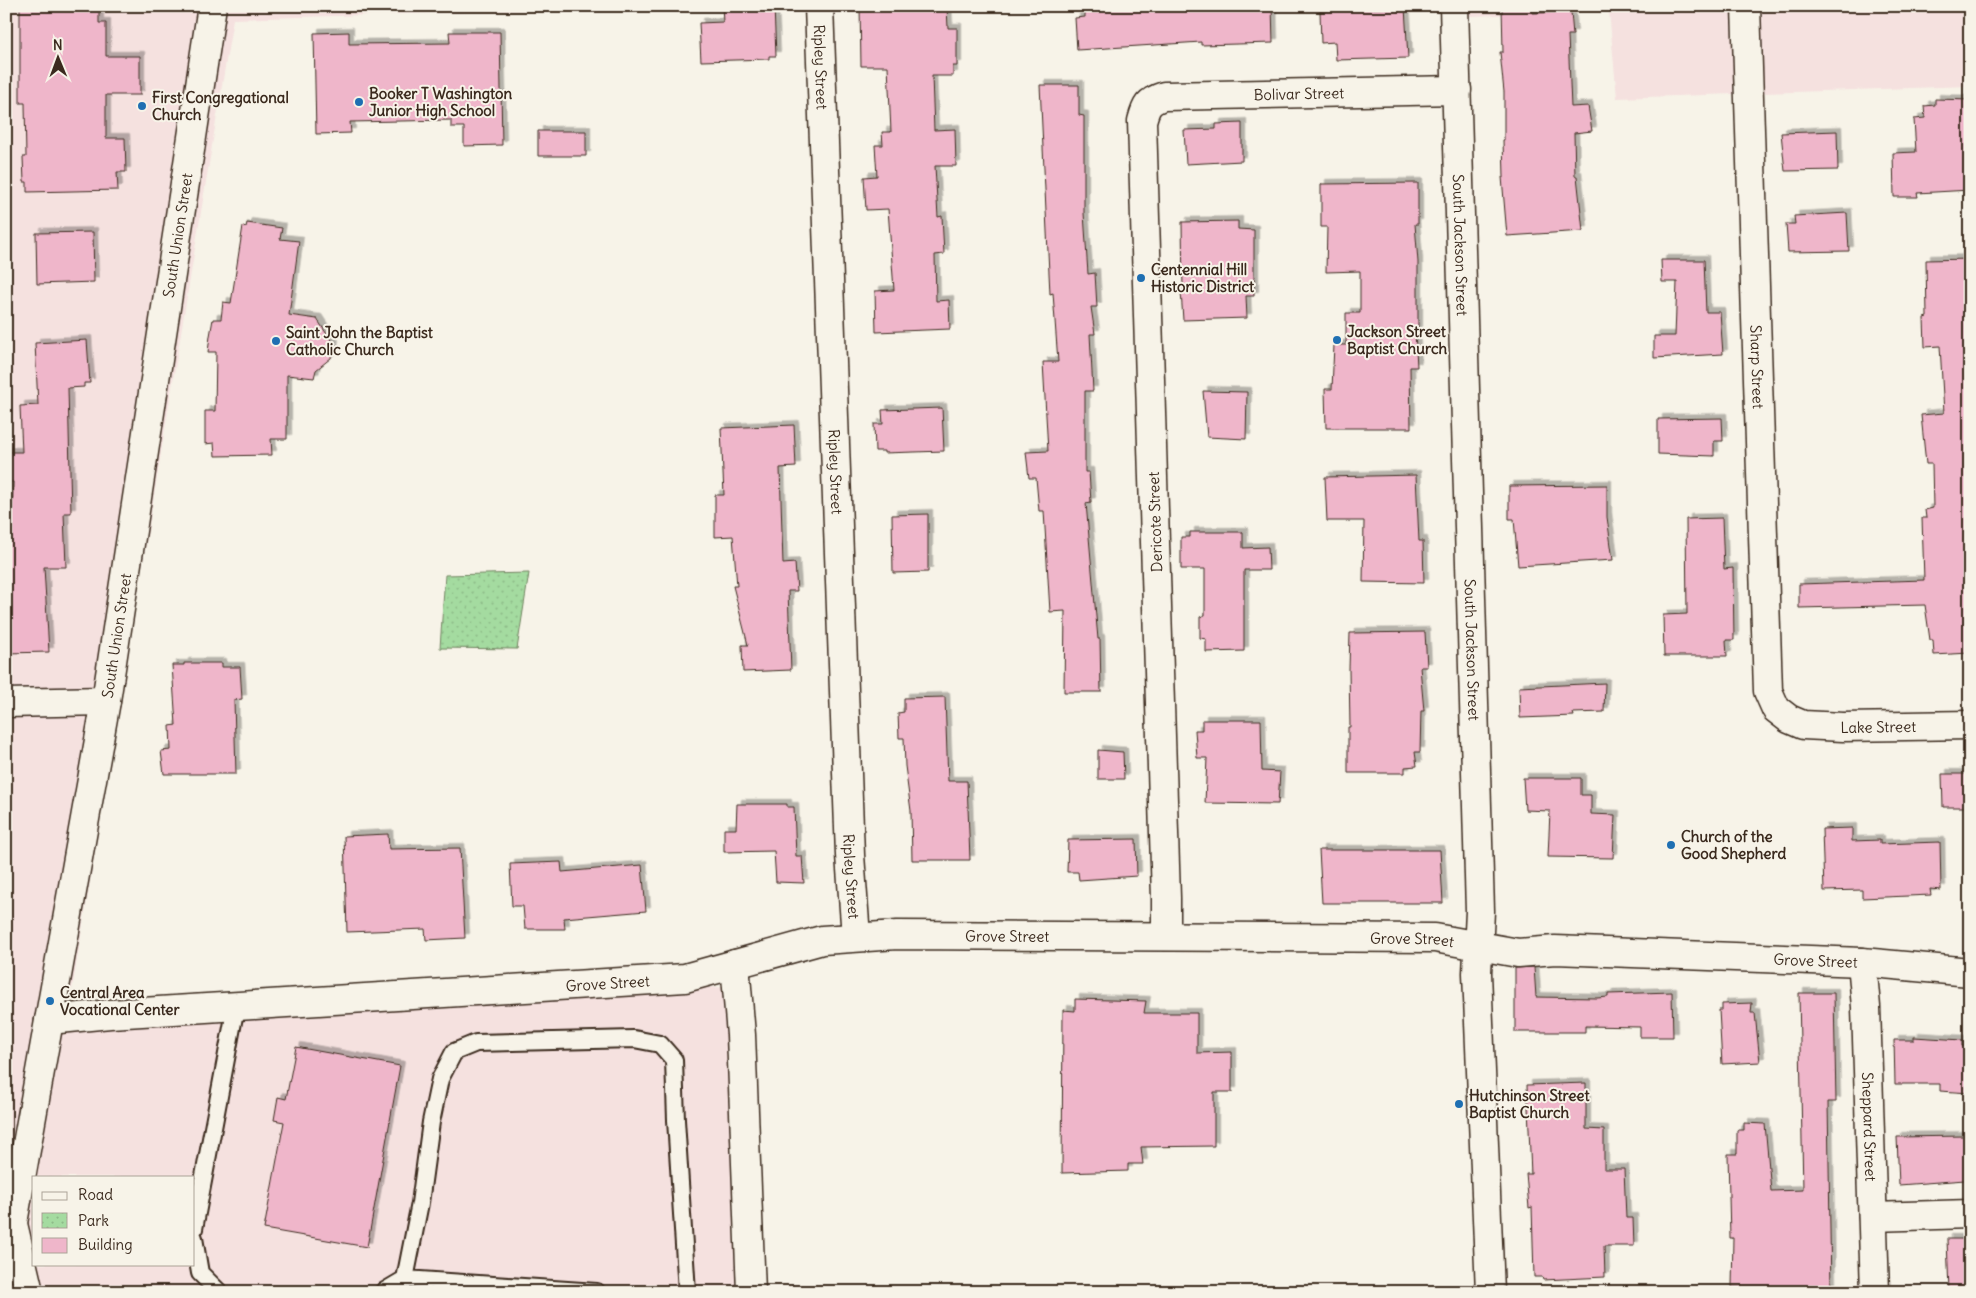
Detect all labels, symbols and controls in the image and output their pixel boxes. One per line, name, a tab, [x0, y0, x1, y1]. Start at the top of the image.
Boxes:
street label: Ripley Street	[810, 24, 832, 110]
north arrow	[32, 32, 82, 82]
text: N	[53, 36, 63, 54]
street label: Bolivar Street	[1253, 83, 1344, 104]
place label: Booker T Washington Junior High School	[369, 84, 512, 121]
place label: First Congregational Church	[152, 88, 289, 124]
marker: Booker T Washington Junior High School	[353, 96, 365, 108]
marker: First Congregational Church	[136, 100, 148, 112]
street label: South Union Street	[158, 172, 196, 299]
street label: South Jackson Street	[1449, 174, 1472, 316]
place label: Centennial Hill Historic District	[1151, 260, 1255, 296]
marker: Centennial Hill Historic District	[1135, 272, 1147, 284]
place label: Jackson Street Baptist Church	[1347, 322, 1448, 359]
place label: Saint John the Baptist Catholic Church	[286, 323, 434, 359]
street label: Sharp Street	[1747, 325, 1768, 409]
marker: Jackson Street Baptist Church	[1331, 334, 1343, 346]
marker: Saint John the Baptist Catholic Church	[270, 335, 282, 347]
street label: Ripley Street	[825, 429, 847, 515]
street label: Dericote Street	[1144, 471, 1166, 573]
street label: South Union Street	[97, 572, 135, 699]
street label: South Jackson Street	[1461, 579, 1484, 721]
street label: Lake Street	[1840, 716, 1916, 737]
place label: Church of the Good Shepherd	[1681, 827, 1786, 864]
street label: Ripley Street	[840, 834, 864, 920]
marker: Church of the Good Shepherd	[1665, 839, 1677, 851]
street label: Grove Street	[965, 926, 1049, 945]
street label: Grove Street	[1370, 928, 1456, 951]
street label: Grove Street	[1773, 949, 1858, 971]
street label: Grove Street	[565, 971, 650, 995]
place label: Central Area Vocational Center	[60, 983, 180, 1019]
marker: Central Area Vocational Center	[44, 995, 56, 1007]
street label: Sheppard Street	[1859, 1072, 1881, 1182]
place label: Hutchinson Street Baptist Church	[1469, 1086, 1590, 1123]
marker: Hutchinson Street Baptist Church	[1453, 1098, 1465, 1110]
legend	[32, 1176, 195, 1266]
text: Road	[78, 1185, 113, 1204]
text: Park	[78, 1211, 109, 1230]
text: Building	[78, 1235, 133, 1254]

